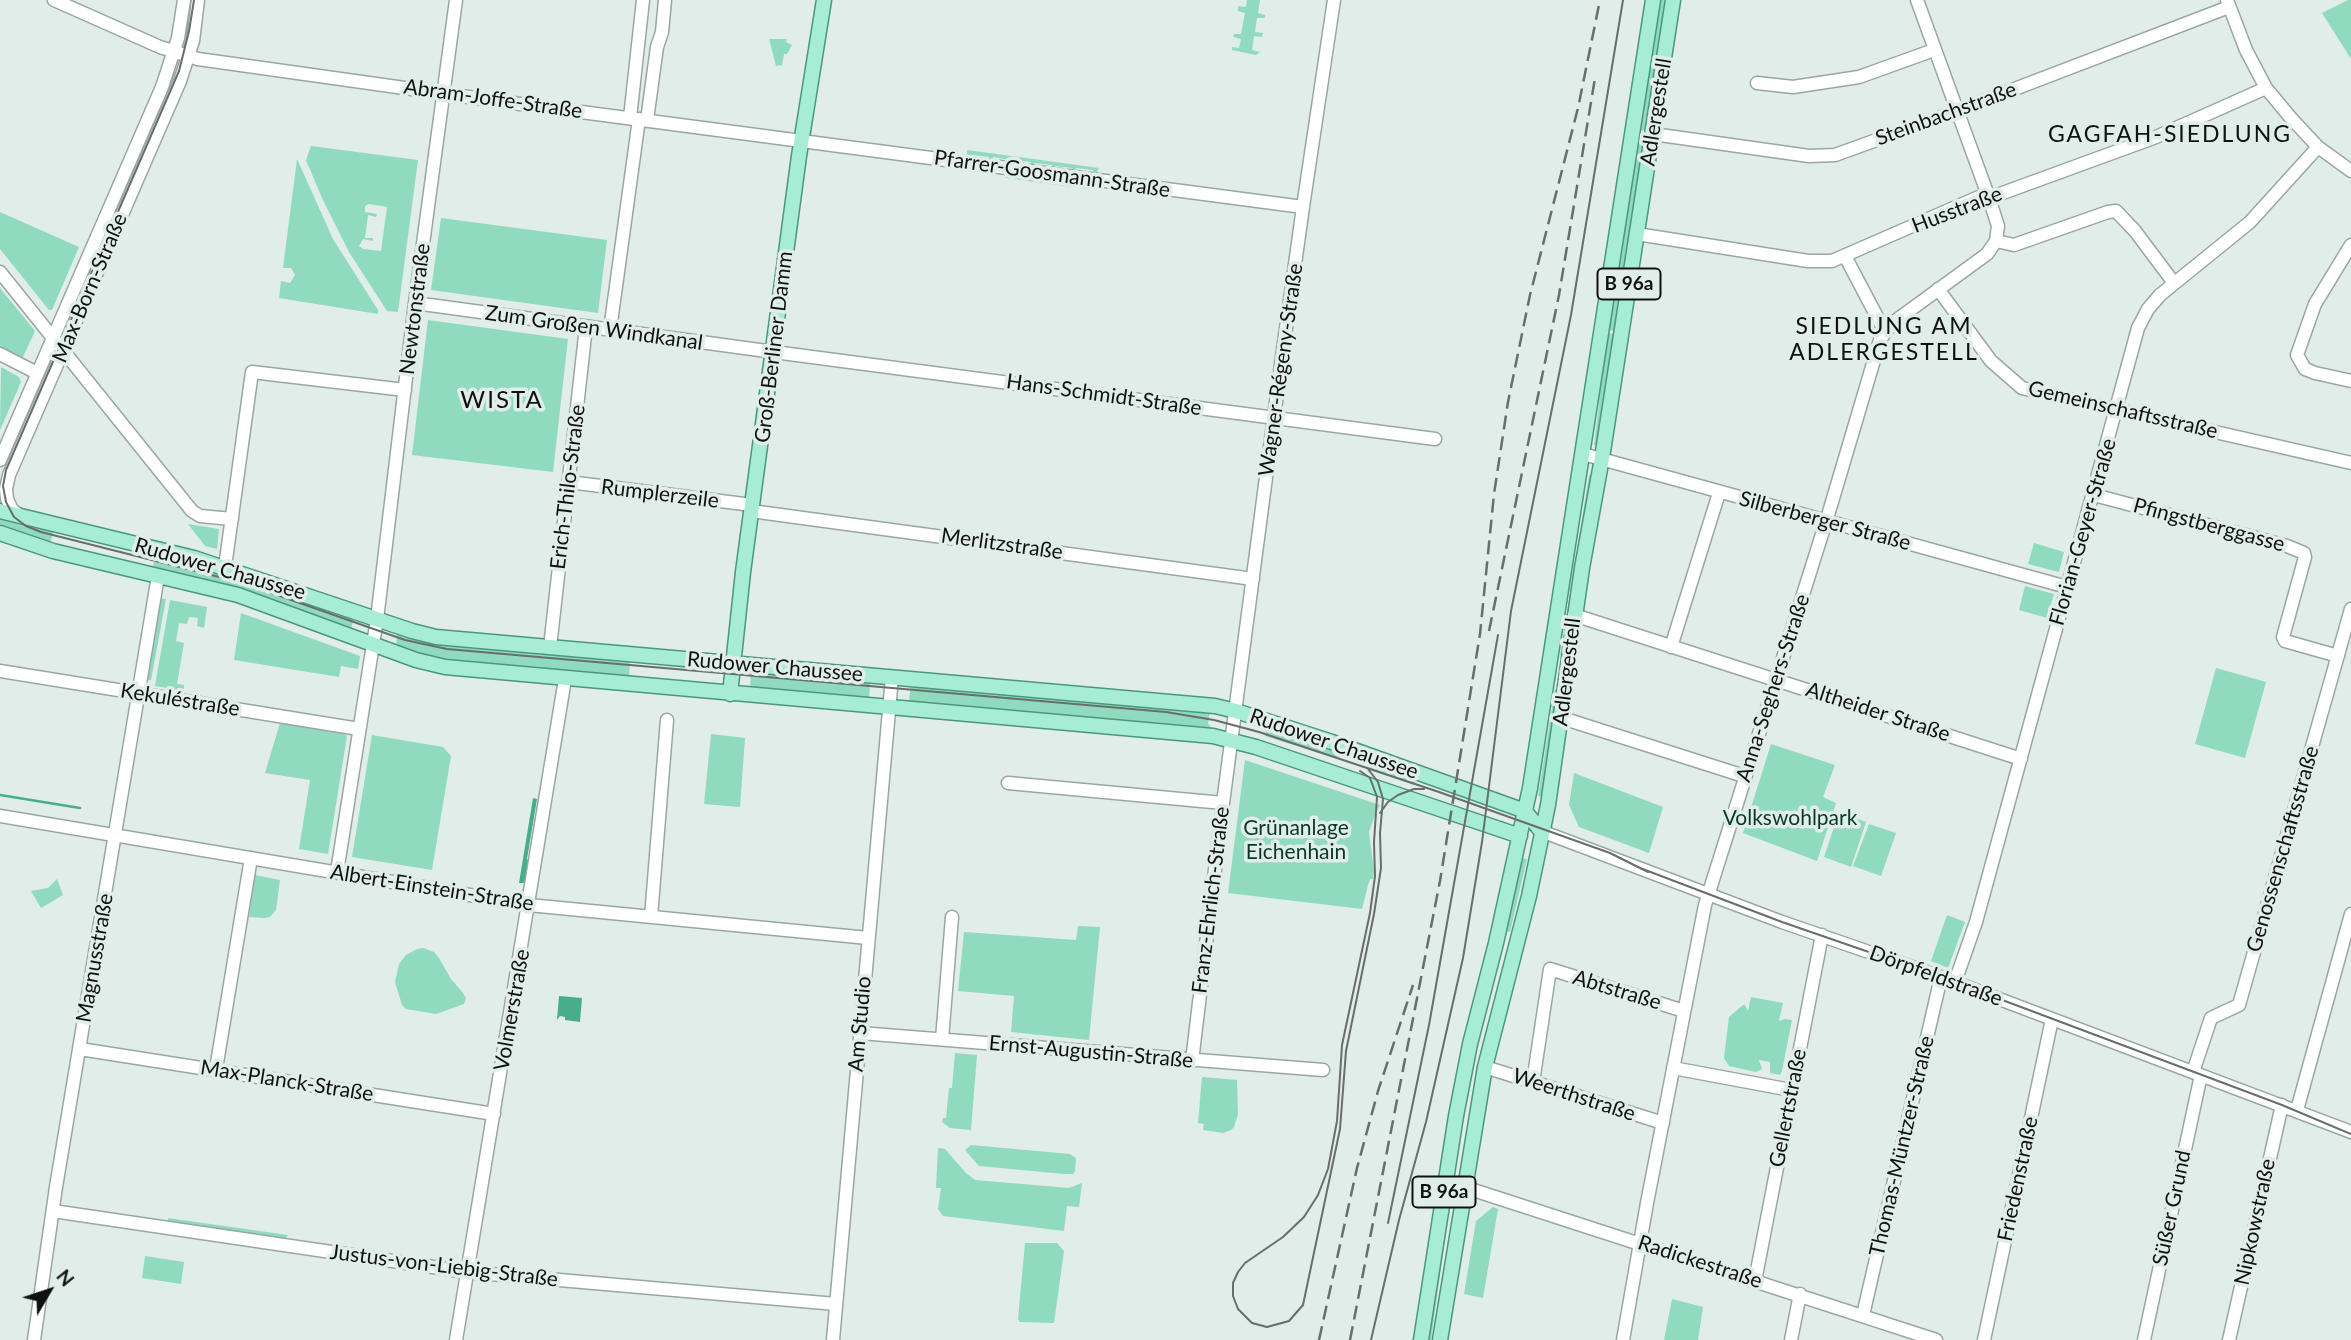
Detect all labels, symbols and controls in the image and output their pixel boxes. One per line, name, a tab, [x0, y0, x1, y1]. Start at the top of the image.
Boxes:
street label: Adlergestell	[1635, 56, 1677, 168]
street label: Abram-Joffe-Straße	[402, 74, 584, 124]
street label: Steinbachstraße	[1872, 77, 2020, 151]
district label: GAGFAH-SIEDLUNG	[2050, 121, 2290, 149]
street label: Pfarrer-Goosmann-Straße	[932, 145, 1172, 203]
street label: Husstraße	[1908, 181, 2006, 239]
street label: Max-Born-Straße	[47, 210, 133, 366]
street label: Newtonstraße	[394, 242, 436, 376]
street label: Groß-Berliner Damm	[750, 250, 798, 444]
street label: Wagner-Régeny-Straße	[1254, 262, 1308, 478]
road number: B 96a	[1598, 268, 1660, 300]
street label: Zum Großen Windkanal	[484, 300, 704, 356]
district label: SIEDLUNG AM ADLERGESTELL	[1791, 313, 1977, 367]
street label: Hans-Schmidt-Straße	[1005, 369, 1203, 421]
street label: Gemeinschaftsstraße	[2026, 376, 2220, 444]
district label: WISTA	[461, 386, 543, 414]
street label: Erich-Thilo-Straße	[545, 403, 591, 571]
street label: Florian-Geyer-Straße	[2044, 436, 2122, 628]
street label: Rumplerzeile	[600, 474, 720, 514]
street label: Silberberger Straße	[1736, 486, 1914, 556]
street label: Pfingstberggasse	[2131, 493, 2287, 557]
street label: Merlitzstraße	[939, 523, 1065, 565]
street label: Rudower Chaussee	[132, 533, 308, 605]
street label: Anna-Seghers-Straße	[1731, 591, 1815, 785]
street label: Adlergestell	[1548, 617, 1586, 727]
street label: Rudower Chaussee	[686, 647, 864, 687]
street label: Altheider Straße	[1803, 677, 1953, 747]
street label: Kekuléstraße	[119, 678, 241, 722]
street label: Rudower Chaussee	[1246, 703, 1422, 785]
street label: Genossenschaftsstraße	[2241, 743, 2325, 955]
street label: Franz-Ehrlich-Straße	[1187, 805, 1235, 995]
park label: Volkswohlpark	[1723, 805, 1857, 831]
park label: Grünanlage Eichenhain	[1243, 815, 1349, 865]
street label: Albert-Einstein-Straße	[328, 859, 536, 917]
street label: Magnusstraße	[71, 891, 119, 1025]
street label: Dörpfeldstraße	[1866, 940, 2006, 1012]
street label: Volmerstraße	[489, 947, 535, 1073]
street label: Abtstraße	[1570, 965, 1664, 1015]
street label: Am Studio	[843, 975, 877, 1073]
street label: Ernst-Augustin-Straße	[988, 1031, 1194, 1073]
street label: Thomas-Müntzer-Straße	[1864, 1033, 1940, 1259]
street label: Gellertstraße	[1764, 1047, 1812, 1169]
street label: Max-Planck-Straße	[199, 1055, 375, 1107]
street label: Weerthstraße	[1510, 1063, 1638, 1127]
street label: Friedenstraße	[1992, 1114, 2044, 1244]
street label: Süßer Grund	[2147, 1148, 2197, 1268]
street label: Nipkowstraße	[2229, 1156, 2281, 1288]
road number: B 96a	[1412, 1176, 1476, 1208]
street label: Radickestraße	[1635, 1230, 1765, 1294]
street label: Justus-von-Liebig-Straße	[329, 1240, 559, 1292]
north arrow	[14, 1256, 84, 1326]
text: N	[52, 1265, 79, 1290]

